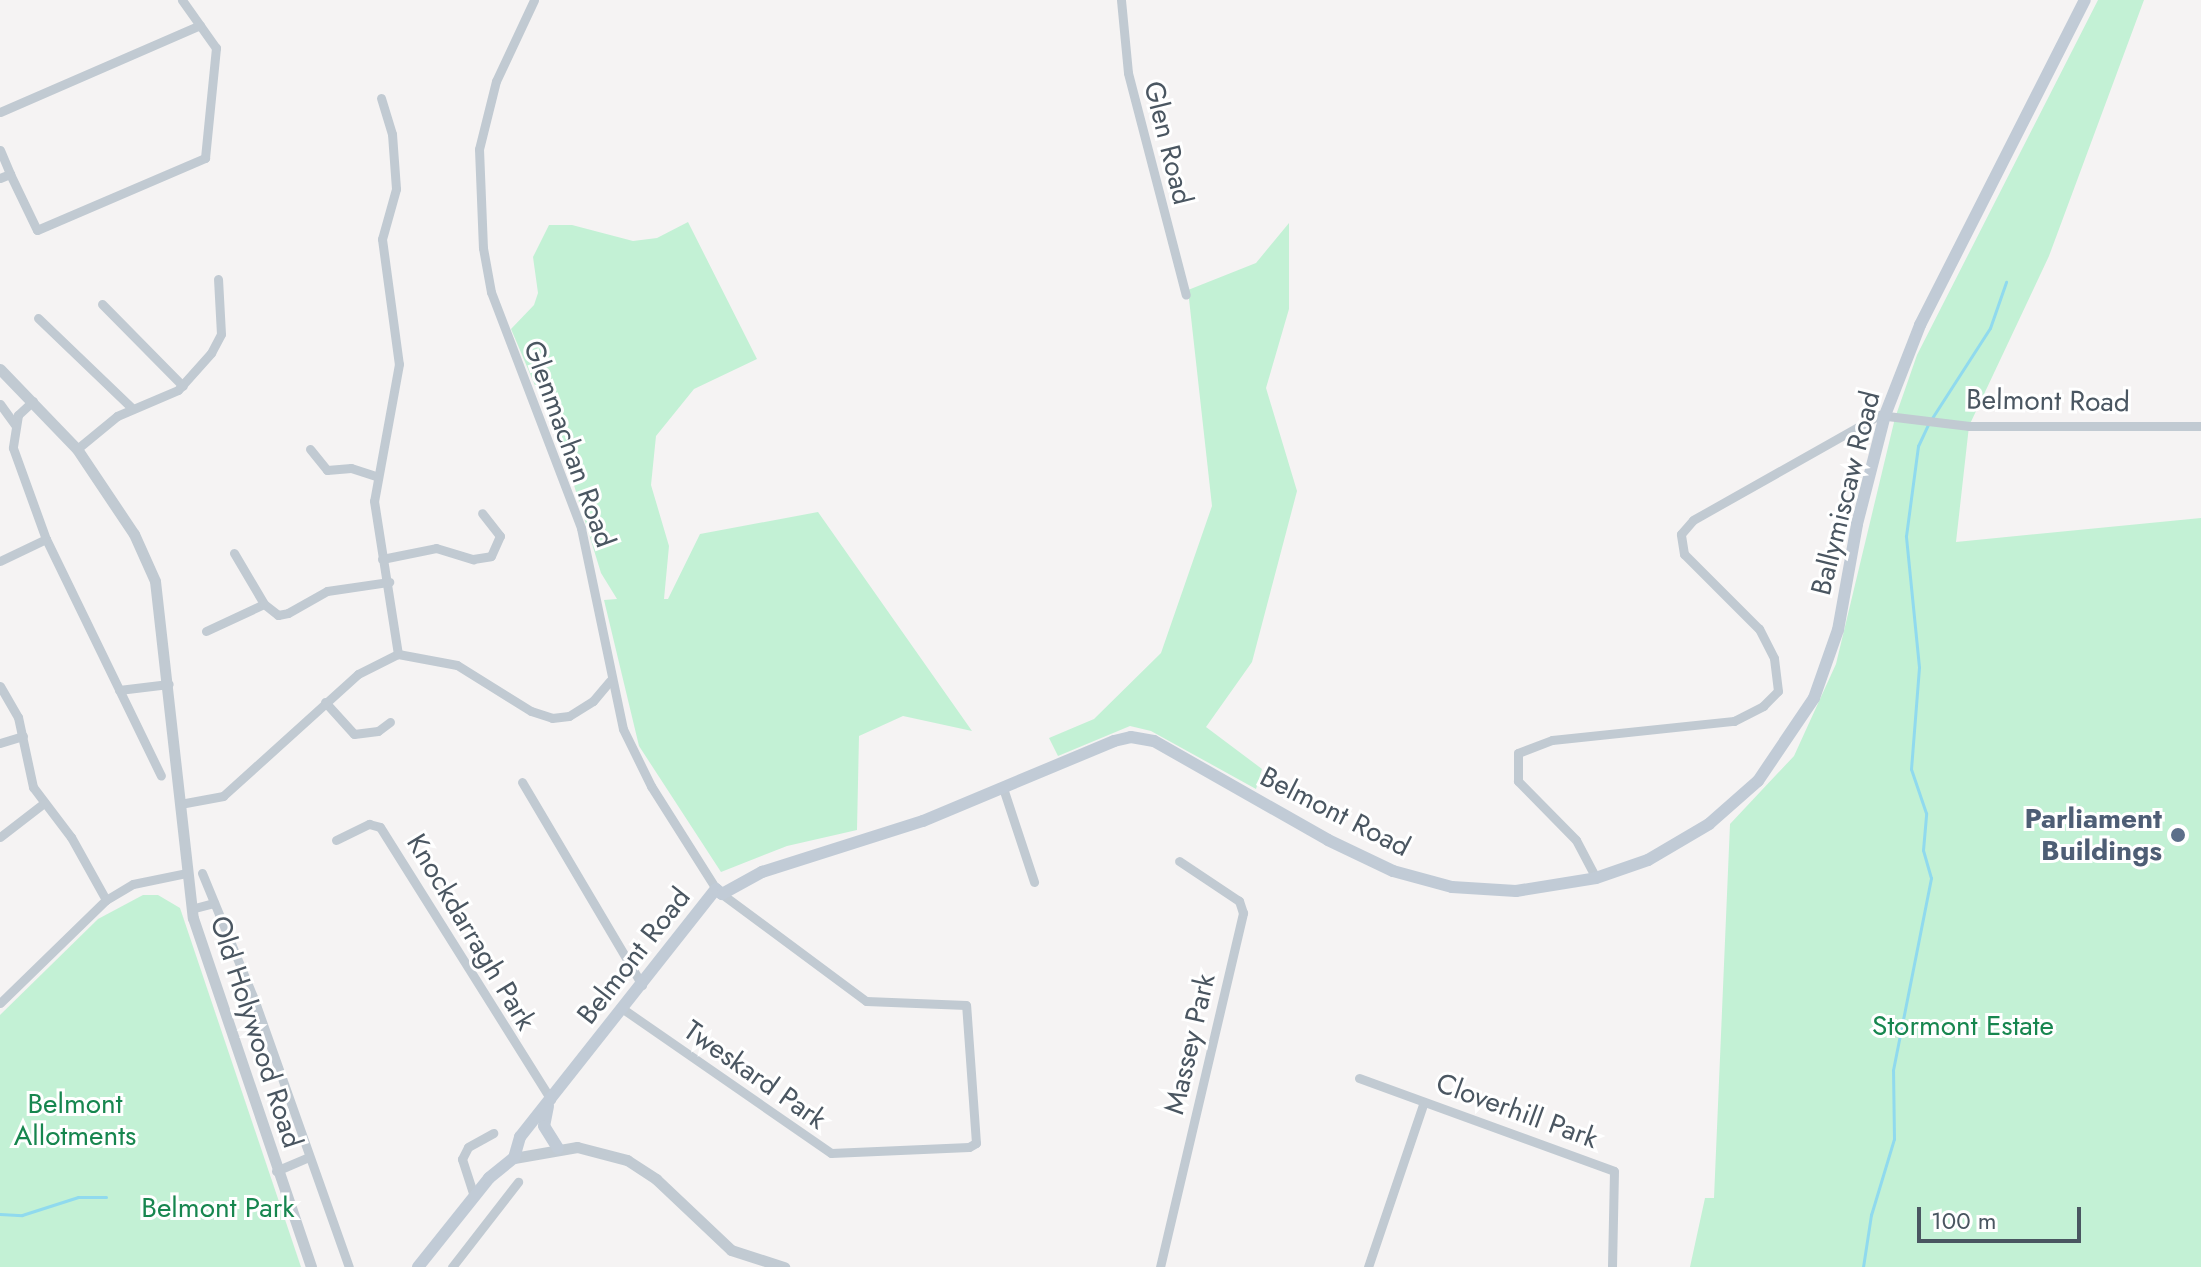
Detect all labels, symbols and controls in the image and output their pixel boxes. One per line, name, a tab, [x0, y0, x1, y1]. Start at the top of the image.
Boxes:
street label: Glen Road	[1136, 78, 1200, 208]
street label: Glenmachan Road	[516, 336, 622, 552]
street label: Belmont Road	[1966, 383, 2130, 419]
street label: Ballymiscaw Road	[1804, 387, 1888, 599]
street label: Belmont Road	[1254, 760, 1416, 864]
place label: Parliament Buildings	[2024, 802, 2162, 868]
marker: Parliament Buildings	[2169, 826, 2187, 844]
street label: Knockdarragh Park	[399, 828, 543, 1036]
street label: Belmont Road	[570, 881, 698, 1031]
street label: Old Holywood Road	[203, 912, 309, 1152]
street label: Massey Park	[1158, 970, 1222, 1118]
park label: Stormont Estate	[1872, 1009, 2054, 1043]
street label: Tweskard Park	[677, 1014, 833, 1136]
street label: Cloverhill Park	[1432, 1066, 1602, 1156]
park label: Belmont Allotments	[14, 1087, 136, 1153]
park label: Belmont Park	[141, 1191, 295, 1225]
scale bar	[1921, 1191, 2085, 1241]
text: 100 m	[1931, 1203, 1997, 1238]

